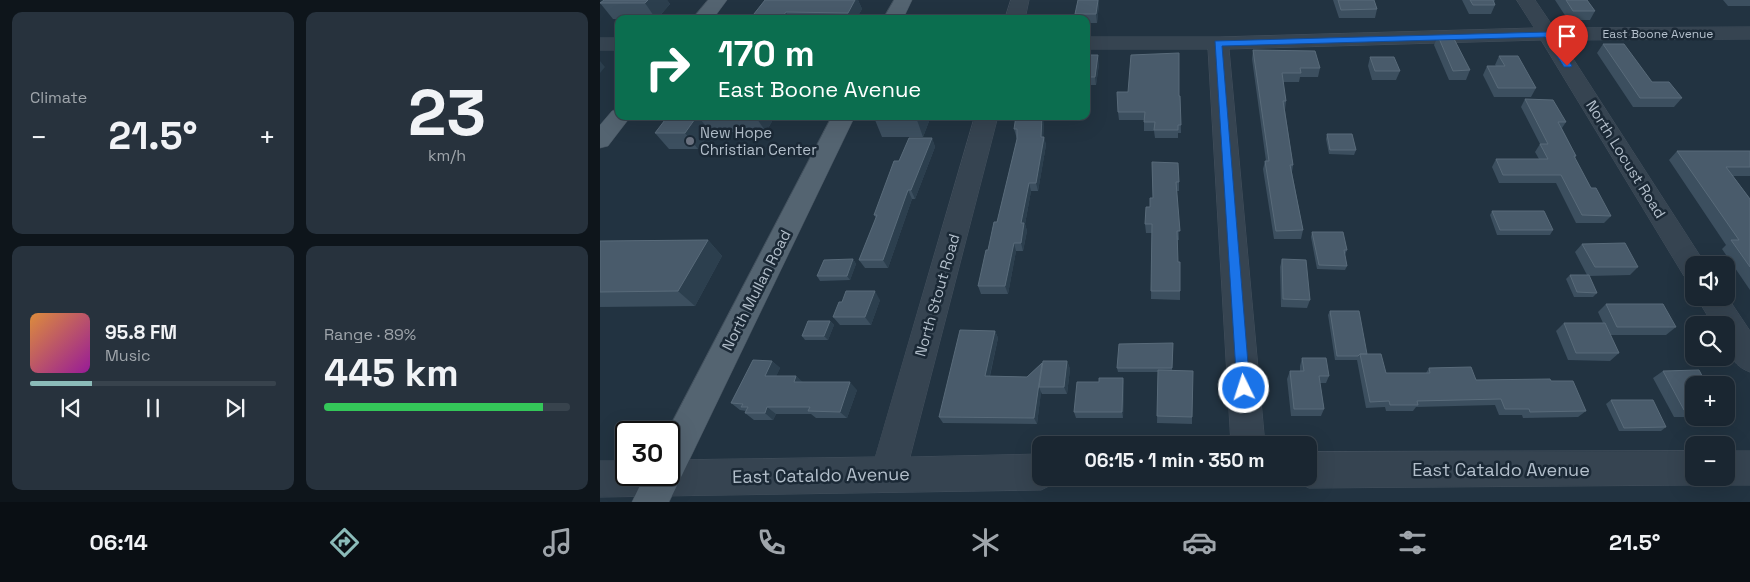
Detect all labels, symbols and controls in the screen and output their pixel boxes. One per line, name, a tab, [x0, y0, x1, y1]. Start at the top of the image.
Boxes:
pin	[1546, 15, 1588, 66]
icon: arrive	[1553, 22, 1581, 50]
street label: East Boone Avenue	[1603, 26, 1713, 42]
text: 170 m	[718, 32, 815, 76]
icon: right	[635, 35, 700, 100]
text: 23	[408, 71, 486, 154]
text: East Boone Avenue	[718, 75, 921, 103]
text: Climate	[30, 87, 87, 108]
street label: North Locust Road	[1582, 96, 1670, 222]
text: 21.5°	[109, 112, 197, 160]
text: −	[30, 119, 47, 155]
text: +	[259, 119, 276, 155]
place label: New Hope Christian Center	[700, 123, 817, 159]
marker: New Hope Christian Center	[684, 135, 696, 147]
text: km/h	[428, 145, 466, 166]
street label: North Mullan Road	[717, 227, 795, 353]
street label: North Stout Road	[910, 231, 964, 359]
map controls	[1685, 256, 1735, 486]
button: sound	[1685, 256, 1735, 306]
button: search	[1685, 316, 1735, 366]
text: 95.8 FM	[105, 320, 177, 345]
text: Range · 89%	[324, 324, 416, 345]
text: Music	[105, 345, 151, 366]
text: 445 km	[324, 349, 459, 397]
position arrow	[1217, 361, 1269, 413]
button: +	[1685, 376, 1735, 426]
icon: previous	[57, 394, 85, 422]
icon: pause	[139, 394, 167, 422]
icon: next	[221, 394, 249, 422]
speed limit sign: 30	[615, 421, 680, 486]
button: −	[1685, 436, 1735, 486]
text: 06:15 · 1 min · 350 m	[1084, 448, 1265, 473]
street label: East Cataldo Avenue	[1412, 458, 1590, 481]
street label: East Cataldo Avenue	[732, 462, 910, 488]
icon: directions	[327, 525, 362, 560]
icon: music	[540, 525, 575, 560]
icon: phone	[754, 525, 789, 560]
icon: climate	[968, 525, 1003, 560]
icon: car	[1182, 525, 1217, 560]
icon: filters	[1395, 525, 1430, 560]
text: 06:14	[89, 528, 148, 556]
text: 21.5°	[1609, 528, 1661, 556]

